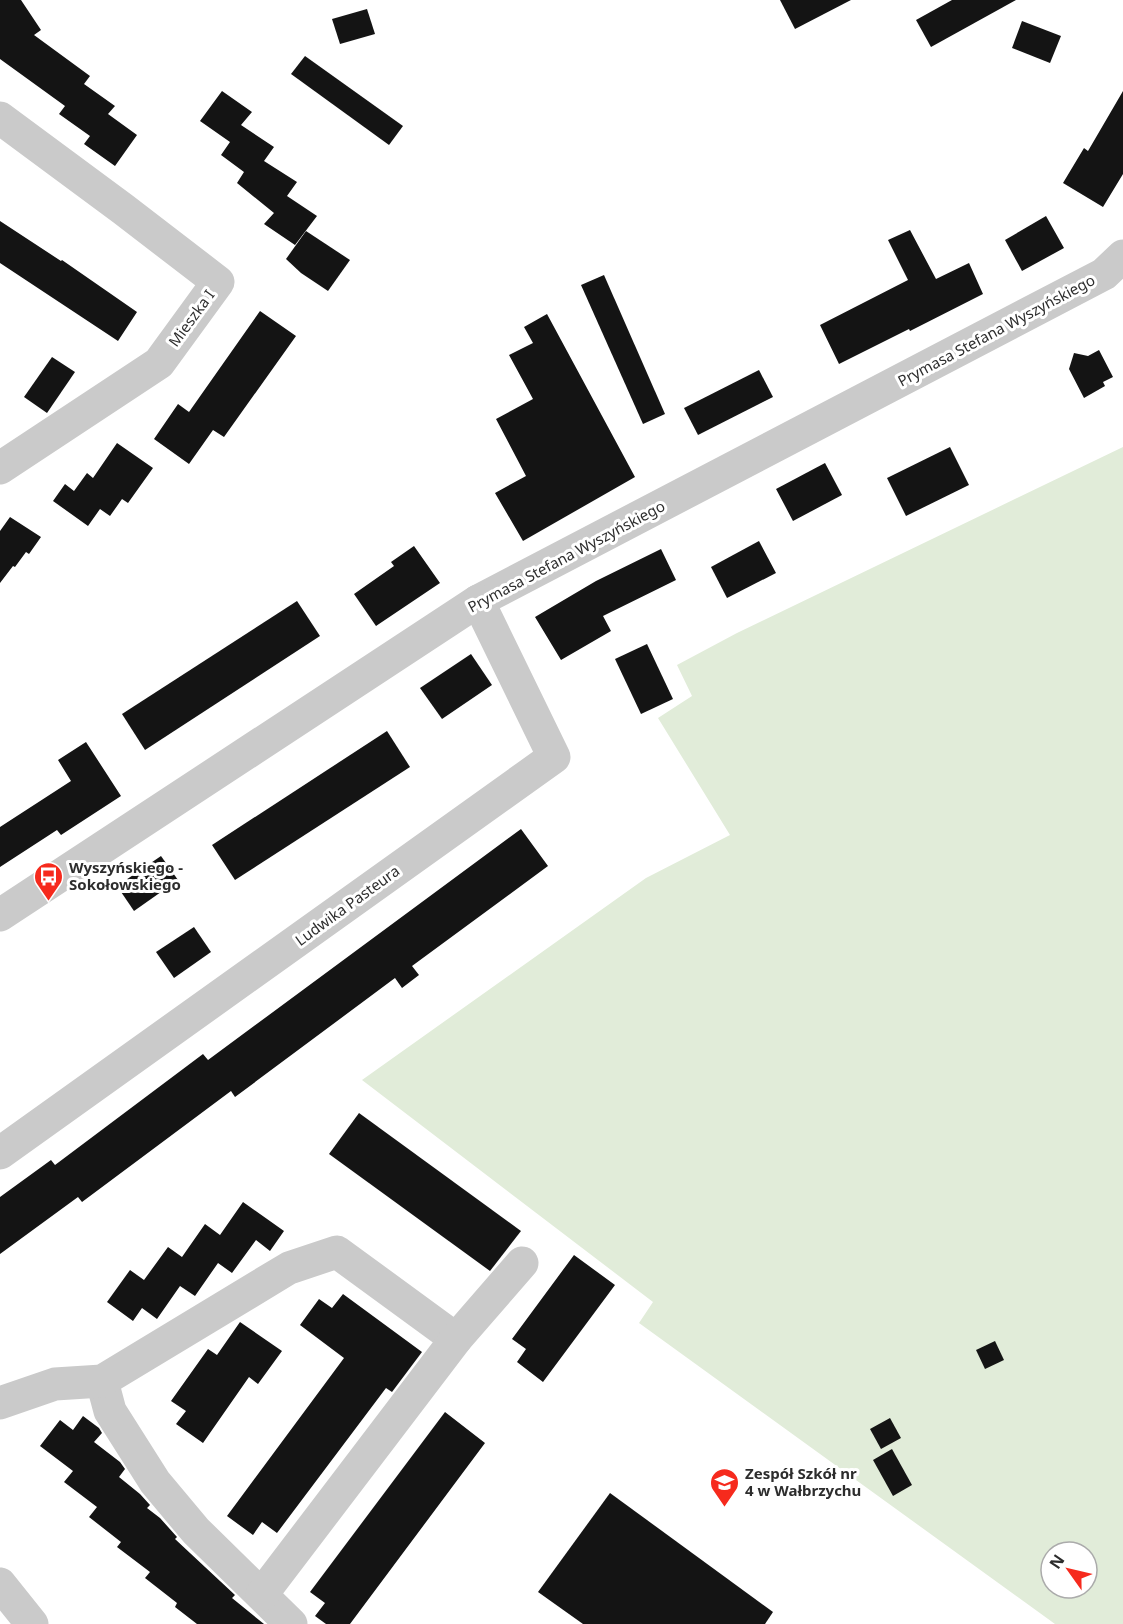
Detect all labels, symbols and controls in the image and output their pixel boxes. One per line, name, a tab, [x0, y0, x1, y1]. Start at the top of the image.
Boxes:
street label: Prymasa Stefana Wyszyńskiego	[894, 269, 1098, 391]
street label: Mieszka I	[164, 286, 218, 350]
street label: Prymasa Stefana Wyszyńskiego	[464, 495, 668, 617]
place label: Wyszyńskiego - Sokołowskiego	[69, 857, 183, 894]
bus stop icon: Wyszyńskiego - Sokołowskiego	[32, 860, 64, 902]
street label: Ludwika Pasteura	[291, 860, 403, 950]
place label: Zespół Szkół nr 4 w Wałbrzychu	[745, 1463, 861, 1500]
school or university icon: Zespół Szkół nr 4 w Wałbrzychu	[708, 1466, 740, 1508]
north arrow	[1039, 1540, 1099, 1600]
text: N	[1044, 1550, 1069, 1573]

